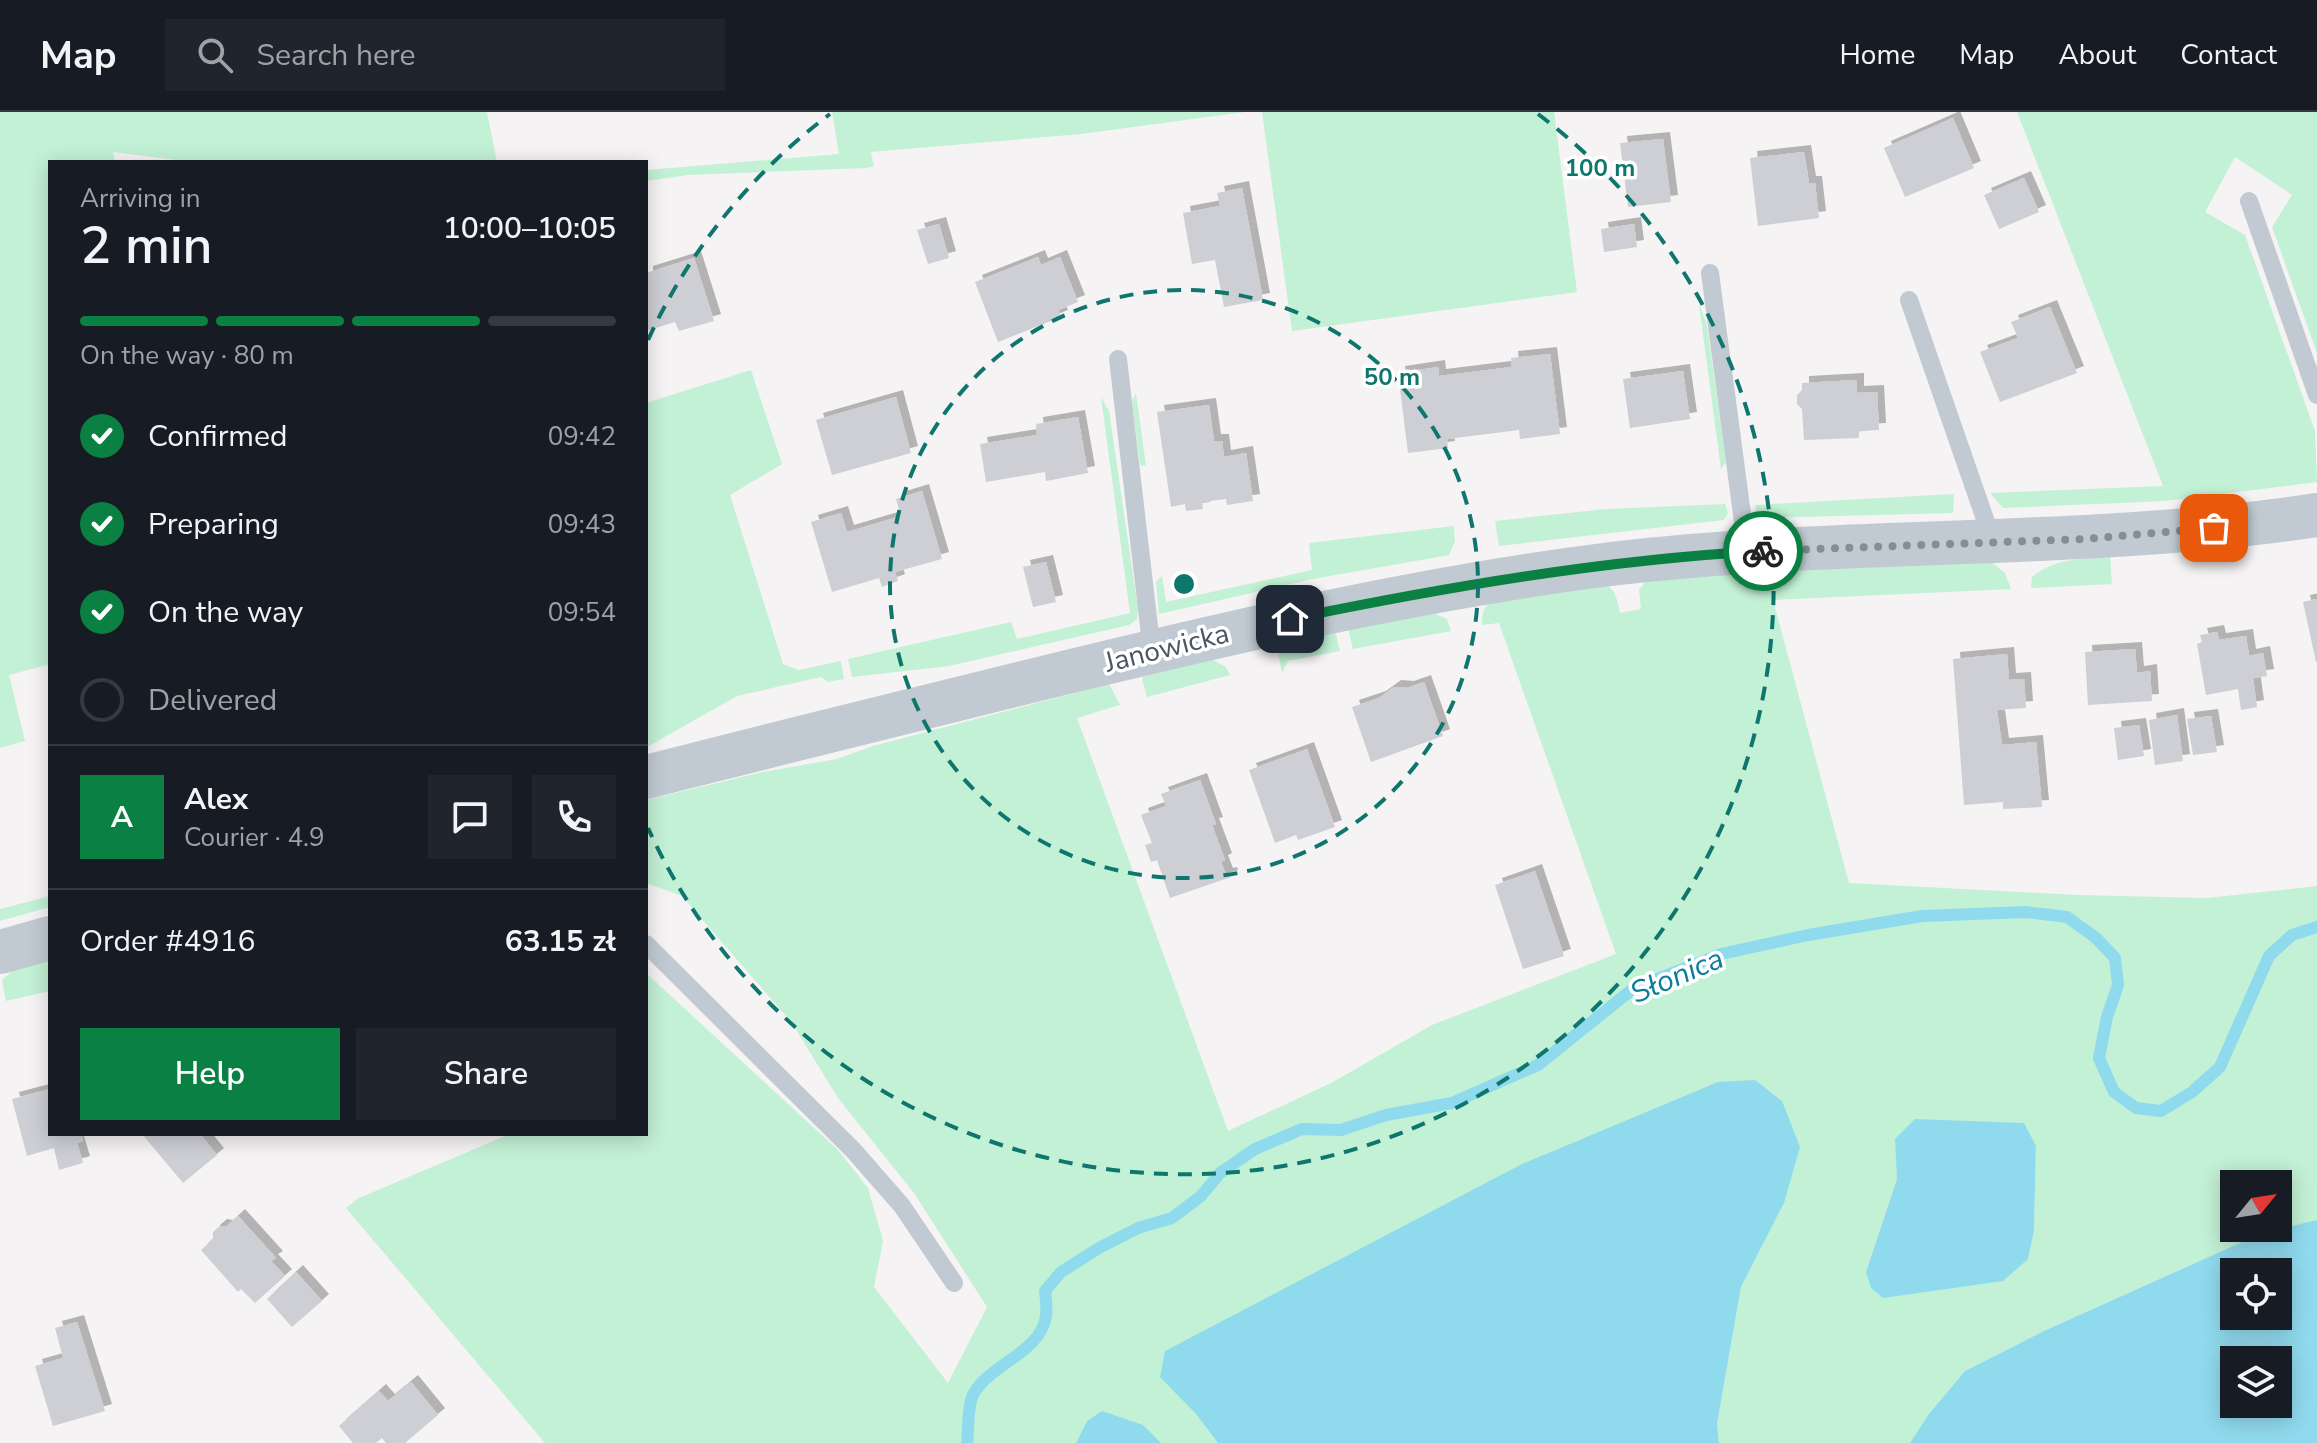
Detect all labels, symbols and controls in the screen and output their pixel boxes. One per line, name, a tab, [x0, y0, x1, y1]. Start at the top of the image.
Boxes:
search box	[165, 19, 725, 91]
text: Map	[40, 30, 117, 81]
icon: search	[193, 33, 237, 77]
text: Search here	[257, 35, 416, 76]
text: Home	[1840, 36, 1915, 74]
text: Map	[1959, 36, 2014, 74]
text: About	[2058, 36, 2136, 74]
text: Contact	[2180, 36, 2277, 74]
text: 100 m	[1565, 152, 1635, 184]
text: Arriving in	[80, 181, 201, 216]
text: 10:00–10:05	[443, 208, 616, 249]
text: 2 min	[80, 210, 213, 281]
text: On the way · 80 m	[80, 338, 294, 373]
text: 50 m	[1364, 361, 1420, 393]
icon: check	[80, 414, 124, 458]
text: Confirmed	[148, 416, 288, 457]
text: 09:42	[548, 419, 616, 454]
pin	[2180, 494, 2248, 562]
icon: check	[80, 502, 124, 546]
text: Preparing	[148, 504, 279, 545]
icon: bag	[2192, 506, 2236, 550]
text: 09:43	[548, 507, 616, 542]
courier	[1723, 511, 1803, 591]
icon: bike	[1741, 529, 1785, 573]
centre of rings	[1170, 570, 1198, 598]
pin	[1256, 585, 1324, 653]
icon: check	[80, 590, 124, 634]
text: On the way	[148, 592, 303, 633]
text: 09:54	[548, 595, 616, 630]
icon: home	[1268, 597, 1312, 641]
street label: Janowicka	[1100, 614, 1233, 682]
text: Delivered	[148, 680, 277, 721]
button: chat	[428, 775, 512, 859]
button: phone	[532, 775, 616, 859]
text: Alex	[184, 779, 248, 820]
text: A	[111, 797, 133, 838]
text: Courier · 4.9	[184, 820, 325, 855]
text: Order #4916	[80, 921, 255, 962]
text: 63.15 zł	[505, 921, 616, 962]
water label: Słonica	[1624, 938, 1730, 1014]
button: Help	[80, 1028, 340, 1120]
button: Share	[356, 1028, 616, 1120]
north arrow	[2220, 1170, 2292, 1242]
map controls	[2220, 1170, 2292, 1418]
button: locate	[2220, 1258, 2292, 1330]
button: layers	[2220, 1346, 2292, 1418]

